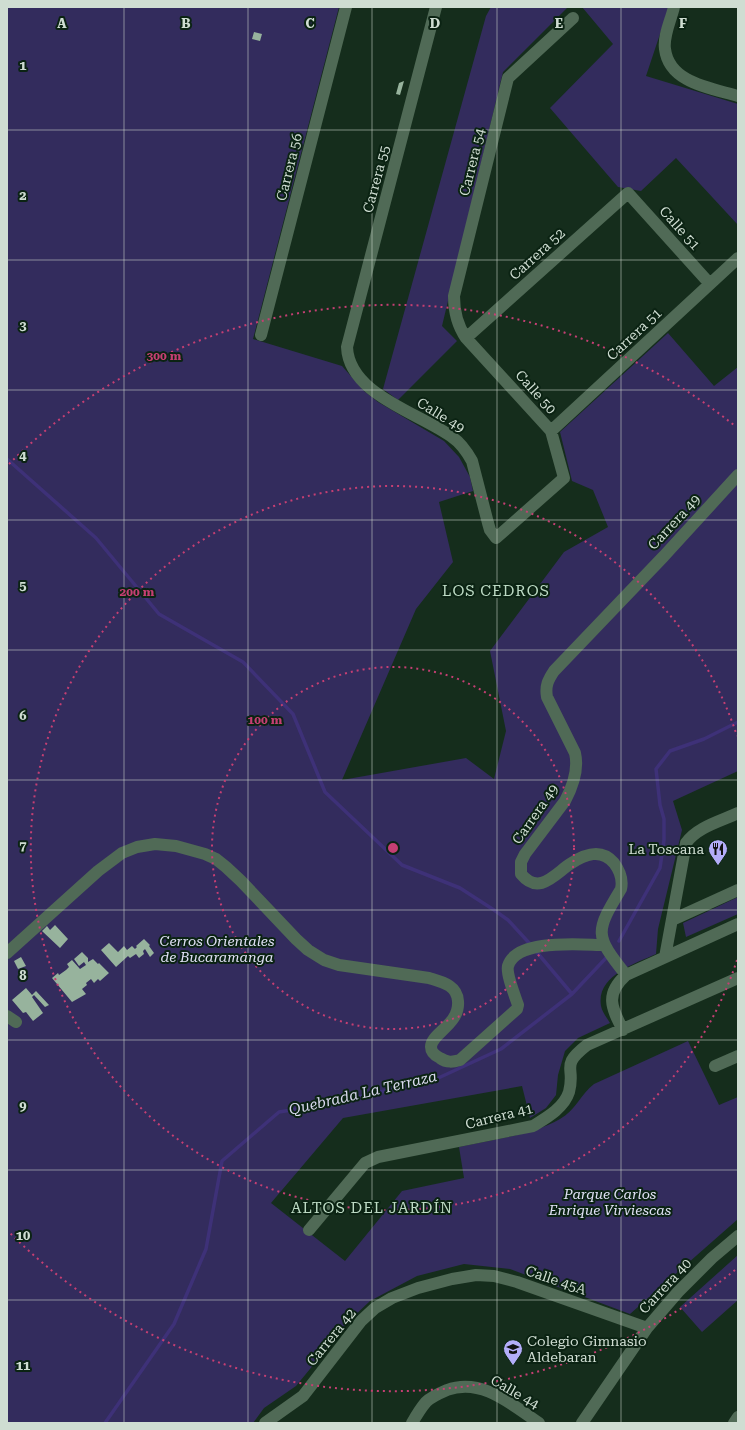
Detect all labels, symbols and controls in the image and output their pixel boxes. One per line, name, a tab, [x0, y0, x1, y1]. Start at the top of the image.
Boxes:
text: A	[57, 16, 67, 31]
text: B	[181, 16, 191, 31]
text: C	[305, 16, 315, 31]
text: D	[430, 16, 440, 31]
text: E	[555, 16, 563, 31]
text: F	[679, 16, 687, 31]
text: 1	[19, 58, 27, 73]
street label: Carrera 54	[456, 126, 488, 197]
street label: Carrera 56	[273, 131, 305, 202]
street label: Carrera 55	[359, 143, 393, 214]
text: 2	[19, 188, 27, 203]
street label: Calle 51	[656, 203, 704, 253]
street label: Carrera 52	[506, 225, 568, 283]
street label: Carrera 51	[603, 304, 665, 363]
text: 3	[19, 318, 27, 333]
text: 300 m	[147, 349, 182, 363]
street label: Calle 50	[512, 367, 560, 417]
street label: Calle 49	[414, 394, 468, 436]
text: 4	[19, 448, 27, 463]
street label: Carrera 49	[645, 491, 704, 553]
text: 5	[19, 578, 27, 593]
district label: LOS CEDROS	[442, 582, 550, 600]
text: 200 m	[120, 585, 155, 599]
text: 6	[19, 708, 27, 723]
text: 100 m	[248, 713, 283, 727]
street label: Carrera 49	[509, 781, 561, 847]
text: 7	[19, 838, 27, 853]
restaurant icon: La Toscana	[707, 838, 729, 866]
centre of rings	[386, 841, 400, 855]
place label: La Toscana	[628, 841, 704, 857]
park label: Cerros Orientales de Bucaramanga	[159, 933, 275, 965]
text: 8	[19, 968, 27, 983]
water label: Quebrada La Terraza	[287, 1067, 439, 1119]
text: 9	[19, 1098, 27, 1113]
street label: Carrera 41	[464, 1100, 535, 1132]
park label: Parque Carlos Enrique Virviescas	[548, 1186, 672, 1218]
district label: ALTOS DEL JARDÍN	[291, 1199, 453, 1217]
text: 10	[16, 1228, 30, 1243]
street label: Carrera 40	[636, 1255, 695, 1317]
street label: Calle 45A	[524, 1262, 589, 1298]
street label: Carrera 42	[303, 1305, 359, 1369]
place label: Colegio Gimnasio Aldebaran	[527, 1333, 647, 1365]
school or university icon: Colegio Gimnasio Aldebaran	[502, 1338, 524, 1366]
text: 11	[16, 1358, 30, 1373]
street label: Calle 44	[488, 1372, 542, 1412]

